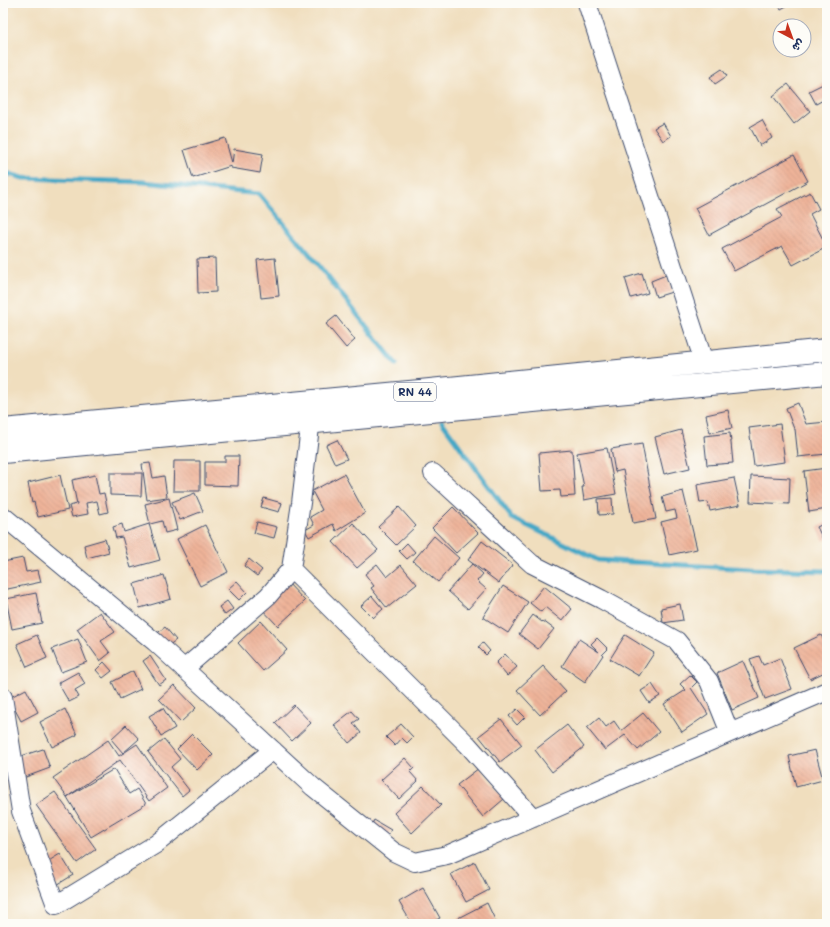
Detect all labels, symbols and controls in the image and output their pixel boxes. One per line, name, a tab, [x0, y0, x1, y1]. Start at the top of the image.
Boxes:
north arrow	[772, 18, 812, 58]
text: ش	[789, 36, 808, 56]
road number: RN 44	[394, 383, 436, 401]

